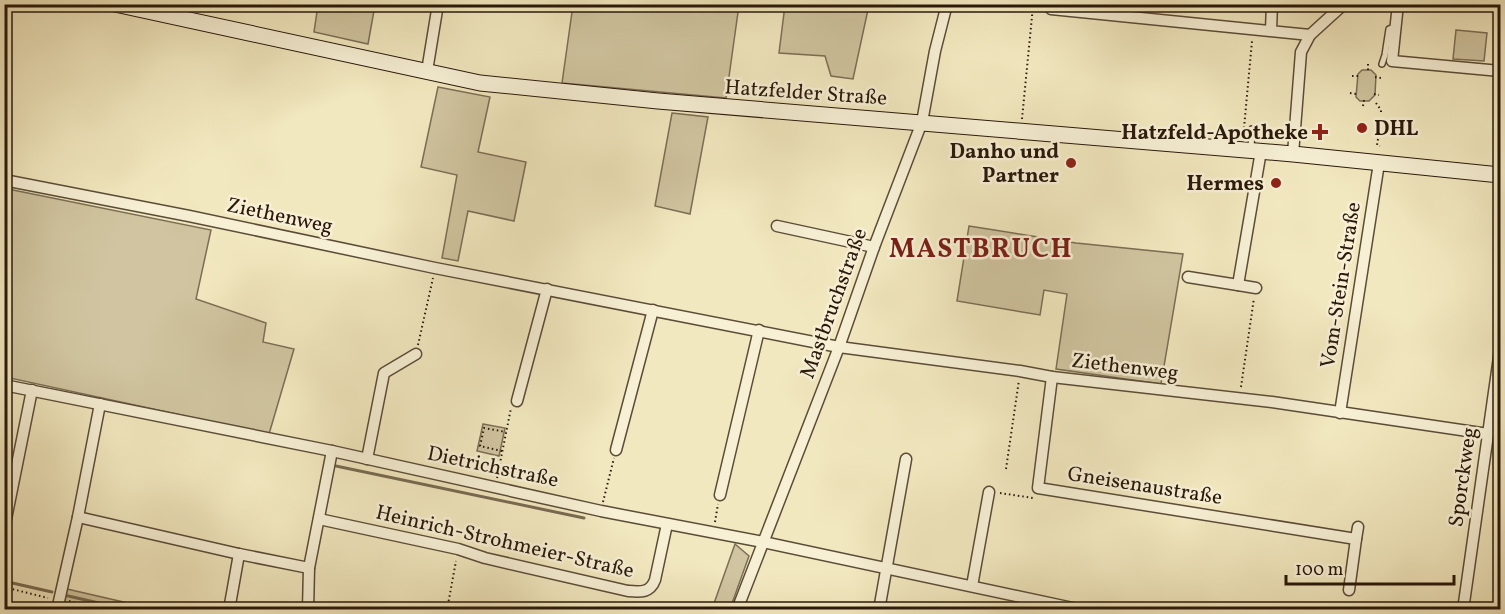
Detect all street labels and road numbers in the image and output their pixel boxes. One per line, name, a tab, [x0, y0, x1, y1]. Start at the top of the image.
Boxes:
street label: Hatzfelder Straße	[724, 73, 888, 114]
street label: Ziethenweg	[224, 191, 335, 242]
street label: Vom-Stein-Straße	[1314, 200, 1369, 370]
street label: Mastbruchstraße	[794, 224, 875, 383]
street label: Ziethenweg	[1070, 347, 1180, 388]
street label: Sporckweg	[1442, 425, 1485, 529]
street label: Dietrichstraße	[424, 439, 561, 496]
street label: Gneisenaustraße	[1065, 460, 1224, 513]
street label: Heinrich-Strohmeier-Straße	[373, 499, 637, 586]

